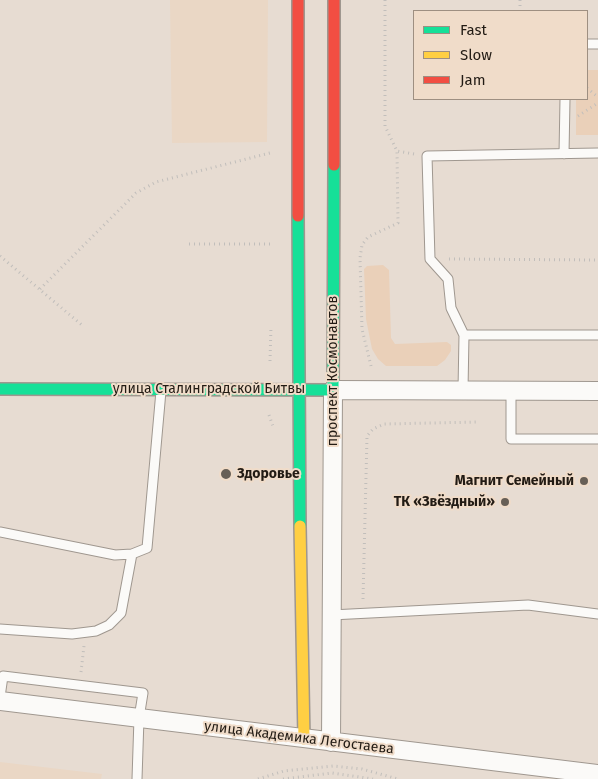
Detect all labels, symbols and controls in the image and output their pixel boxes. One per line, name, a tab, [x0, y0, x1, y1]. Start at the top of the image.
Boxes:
legend	[413, 10, 588, 100]
text: Fast	[460, 21, 487, 39]
text: Slow	[460, 46, 492, 64]
text: Jam	[460, 71, 486, 89]
street label: проспект Космонавтов	[325, 296, 341, 446]
street label: улица Сталинградской Битвы	[113, 381, 305, 397]
place label: Здоровье	[237, 466, 300, 482]
marker: Здоровье	[219, 467, 233, 481]
place label: Магнит Семейный	[455, 473, 574, 489]
marker: Магнит Семейный	[578, 475, 590, 487]
place label: ТК «Звёздный»	[394, 494, 495, 510]
marker: ТК «Звёздный»	[499, 496, 511, 508]
street label: улица Академика Легостаева	[203, 718, 395, 758]

